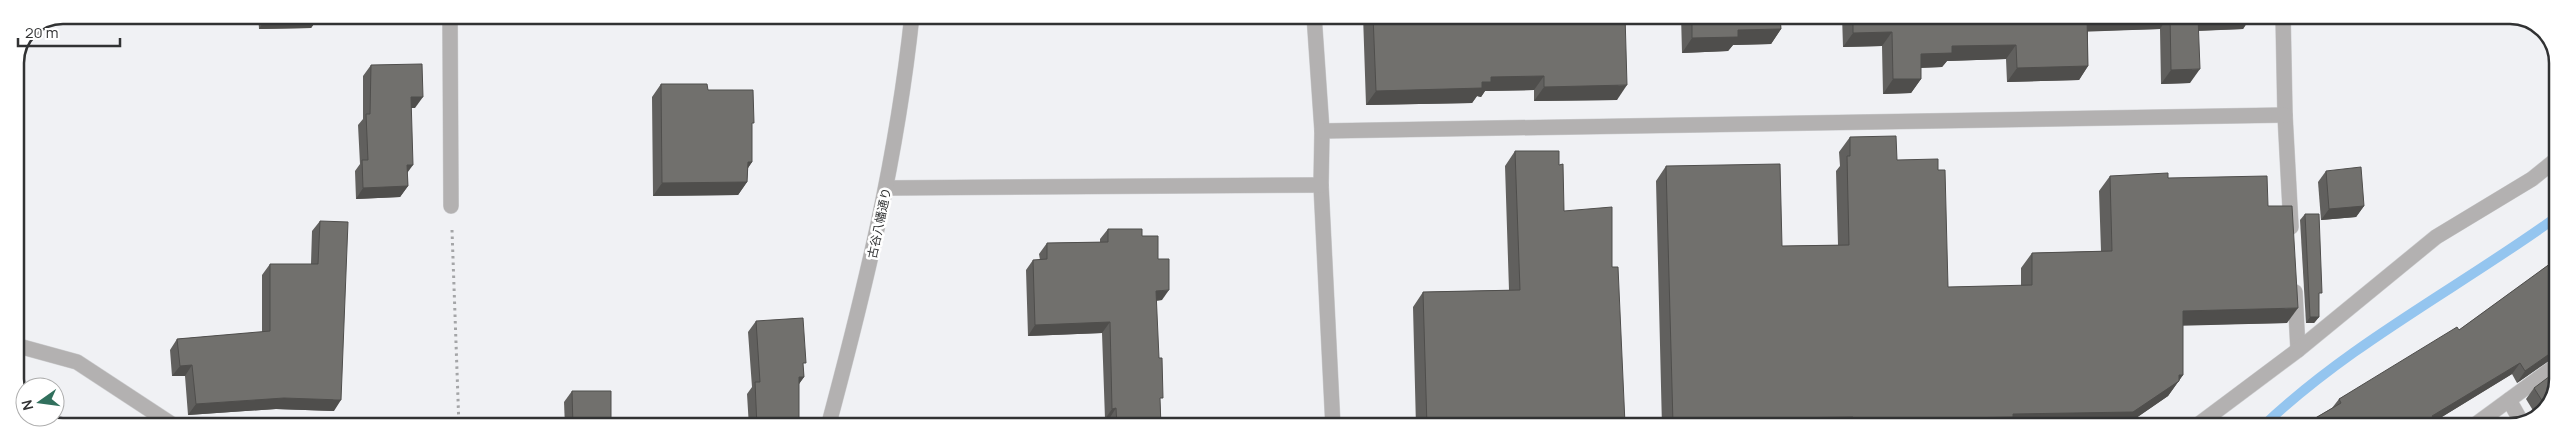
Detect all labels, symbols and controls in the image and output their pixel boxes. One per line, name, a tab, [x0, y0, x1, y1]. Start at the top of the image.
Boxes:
scale bar	[18, 15, 120, 47]
text: 20 m	[25, 22, 58, 43]
street label: 古谷八幡通り	[863, 186, 895, 260]
north arrow	[15, 377, 65, 427]
text: N	[16, 398, 37, 412]

